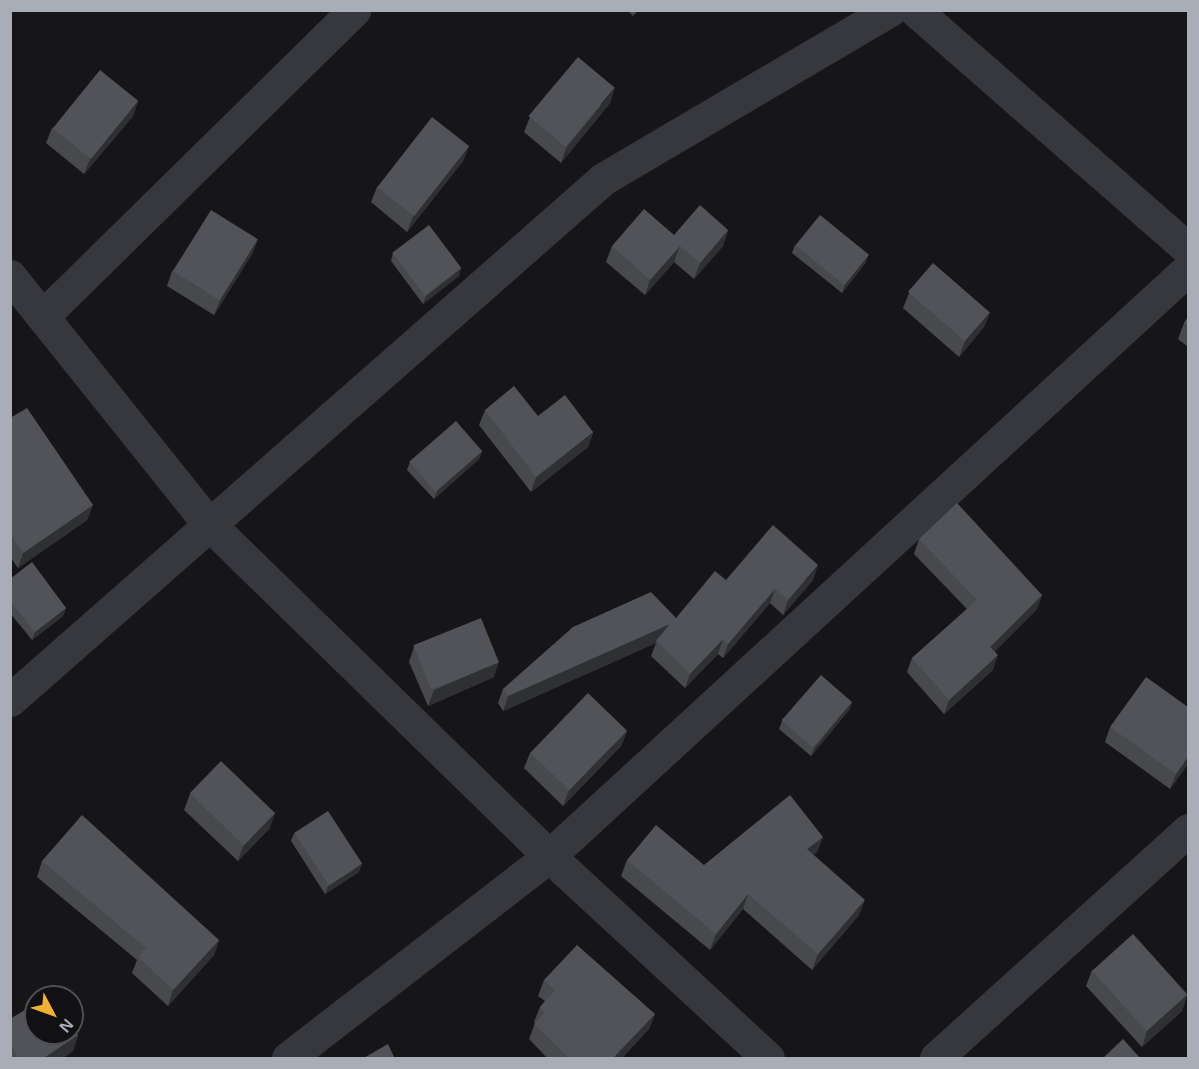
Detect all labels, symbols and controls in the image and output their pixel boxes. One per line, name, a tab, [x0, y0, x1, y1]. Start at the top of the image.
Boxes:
north arrow	[24, 985, 84, 1045]
text: N	[56, 1016, 77, 1036]

